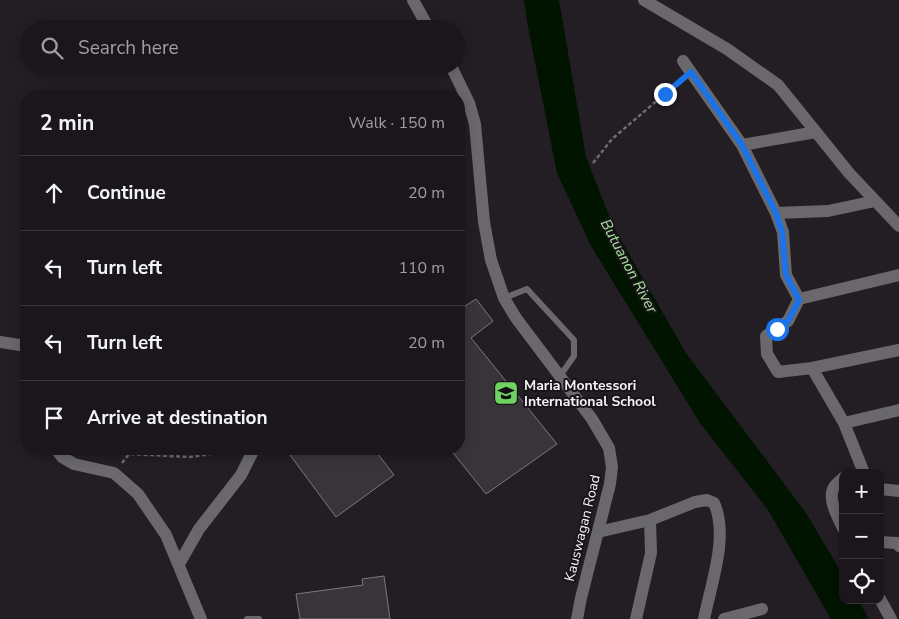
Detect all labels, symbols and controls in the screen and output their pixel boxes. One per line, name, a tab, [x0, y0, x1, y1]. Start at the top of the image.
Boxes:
search box	[20, 20, 465, 75]
icon: search	[38, 34, 66, 62]
text: Search here	[78, 35, 179, 61]
route end	[654, 83, 677, 106]
text: 2 min	[40, 109, 94, 137]
text: Walk · 150 m	[349, 112, 445, 134]
icon: ahead	[40, 179, 68, 207]
text: Continue	[87, 180, 166, 206]
text: 20 m	[408, 182, 445, 204]
water label: Butuanon River	[596, 215, 663, 317]
icon: left	[40, 254, 68, 282]
text: Turn left	[87, 255, 162, 281]
text: 110 m	[398, 257, 445, 279]
route start	[766, 318, 789, 341]
icon: left	[40, 329, 68, 357]
text: Turn left	[87, 330, 162, 356]
text: 20 m	[408, 332, 445, 354]
place label: Maria Montessori International School	[524, 376, 656, 411]
school or university icon: Maria Montessori International School	[493, 380, 519, 406]
icon: arrive	[40, 404, 68, 432]
text: Arrive at destination	[87, 405, 268, 431]
map controls	[839, 469, 884, 604]
button: +	[839, 469, 884, 514]
street label: Kauswagan Road	[560, 473, 605, 584]
button: −	[839, 514, 884, 559]
button: locate	[839, 559, 884, 604]

